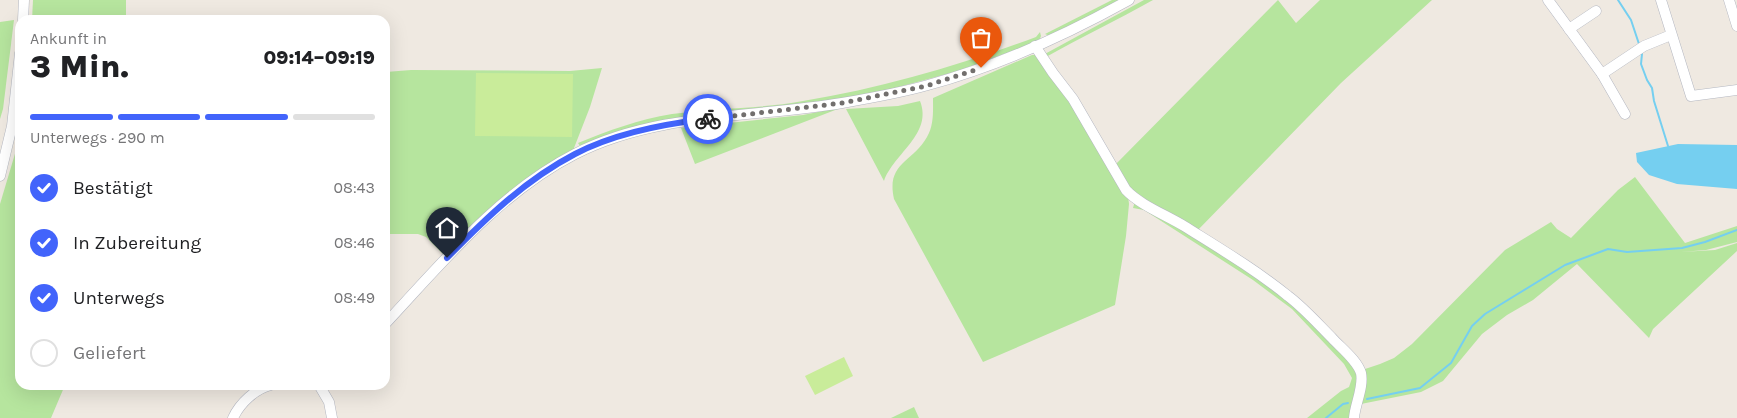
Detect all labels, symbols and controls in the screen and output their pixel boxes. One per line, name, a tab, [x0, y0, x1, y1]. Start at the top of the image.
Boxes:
pin	[960, 17, 1002, 68]
icon: bag	[967, 24, 995, 52]
text: Ankunft in	[30, 29, 107, 48]
text: 09:14–09:19	[263, 47, 375, 69]
text: 3 Min.	[30, 48, 129, 85]
courier	[683, 94, 733, 144]
icon: bike	[694, 105, 722, 133]
text: Unterwegs · 290 m	[30, 128, 165, 147]
icon: check	[30, 174, 58, 202]
text: Bestätigt	[73, 177, 153, 199]
text: 08:43	[334, 178, 375, 197]
pin	[426, 207, 468, 258]
icon: home	[433, 214, 461, 242]
icon: check	[30, 229, 58, 257]
text: In Zubereitung	[73, 232, 201, 254]
text: 08:46	[334, 233, 375, 252]
icon: check	[30, 284, 58, 312]
text: Unterwegs	[73, 287, 165, 309]
text: 08:49	[334, 288, 375, 307]
text: Geliefert	[73, 342, 146, 364]

